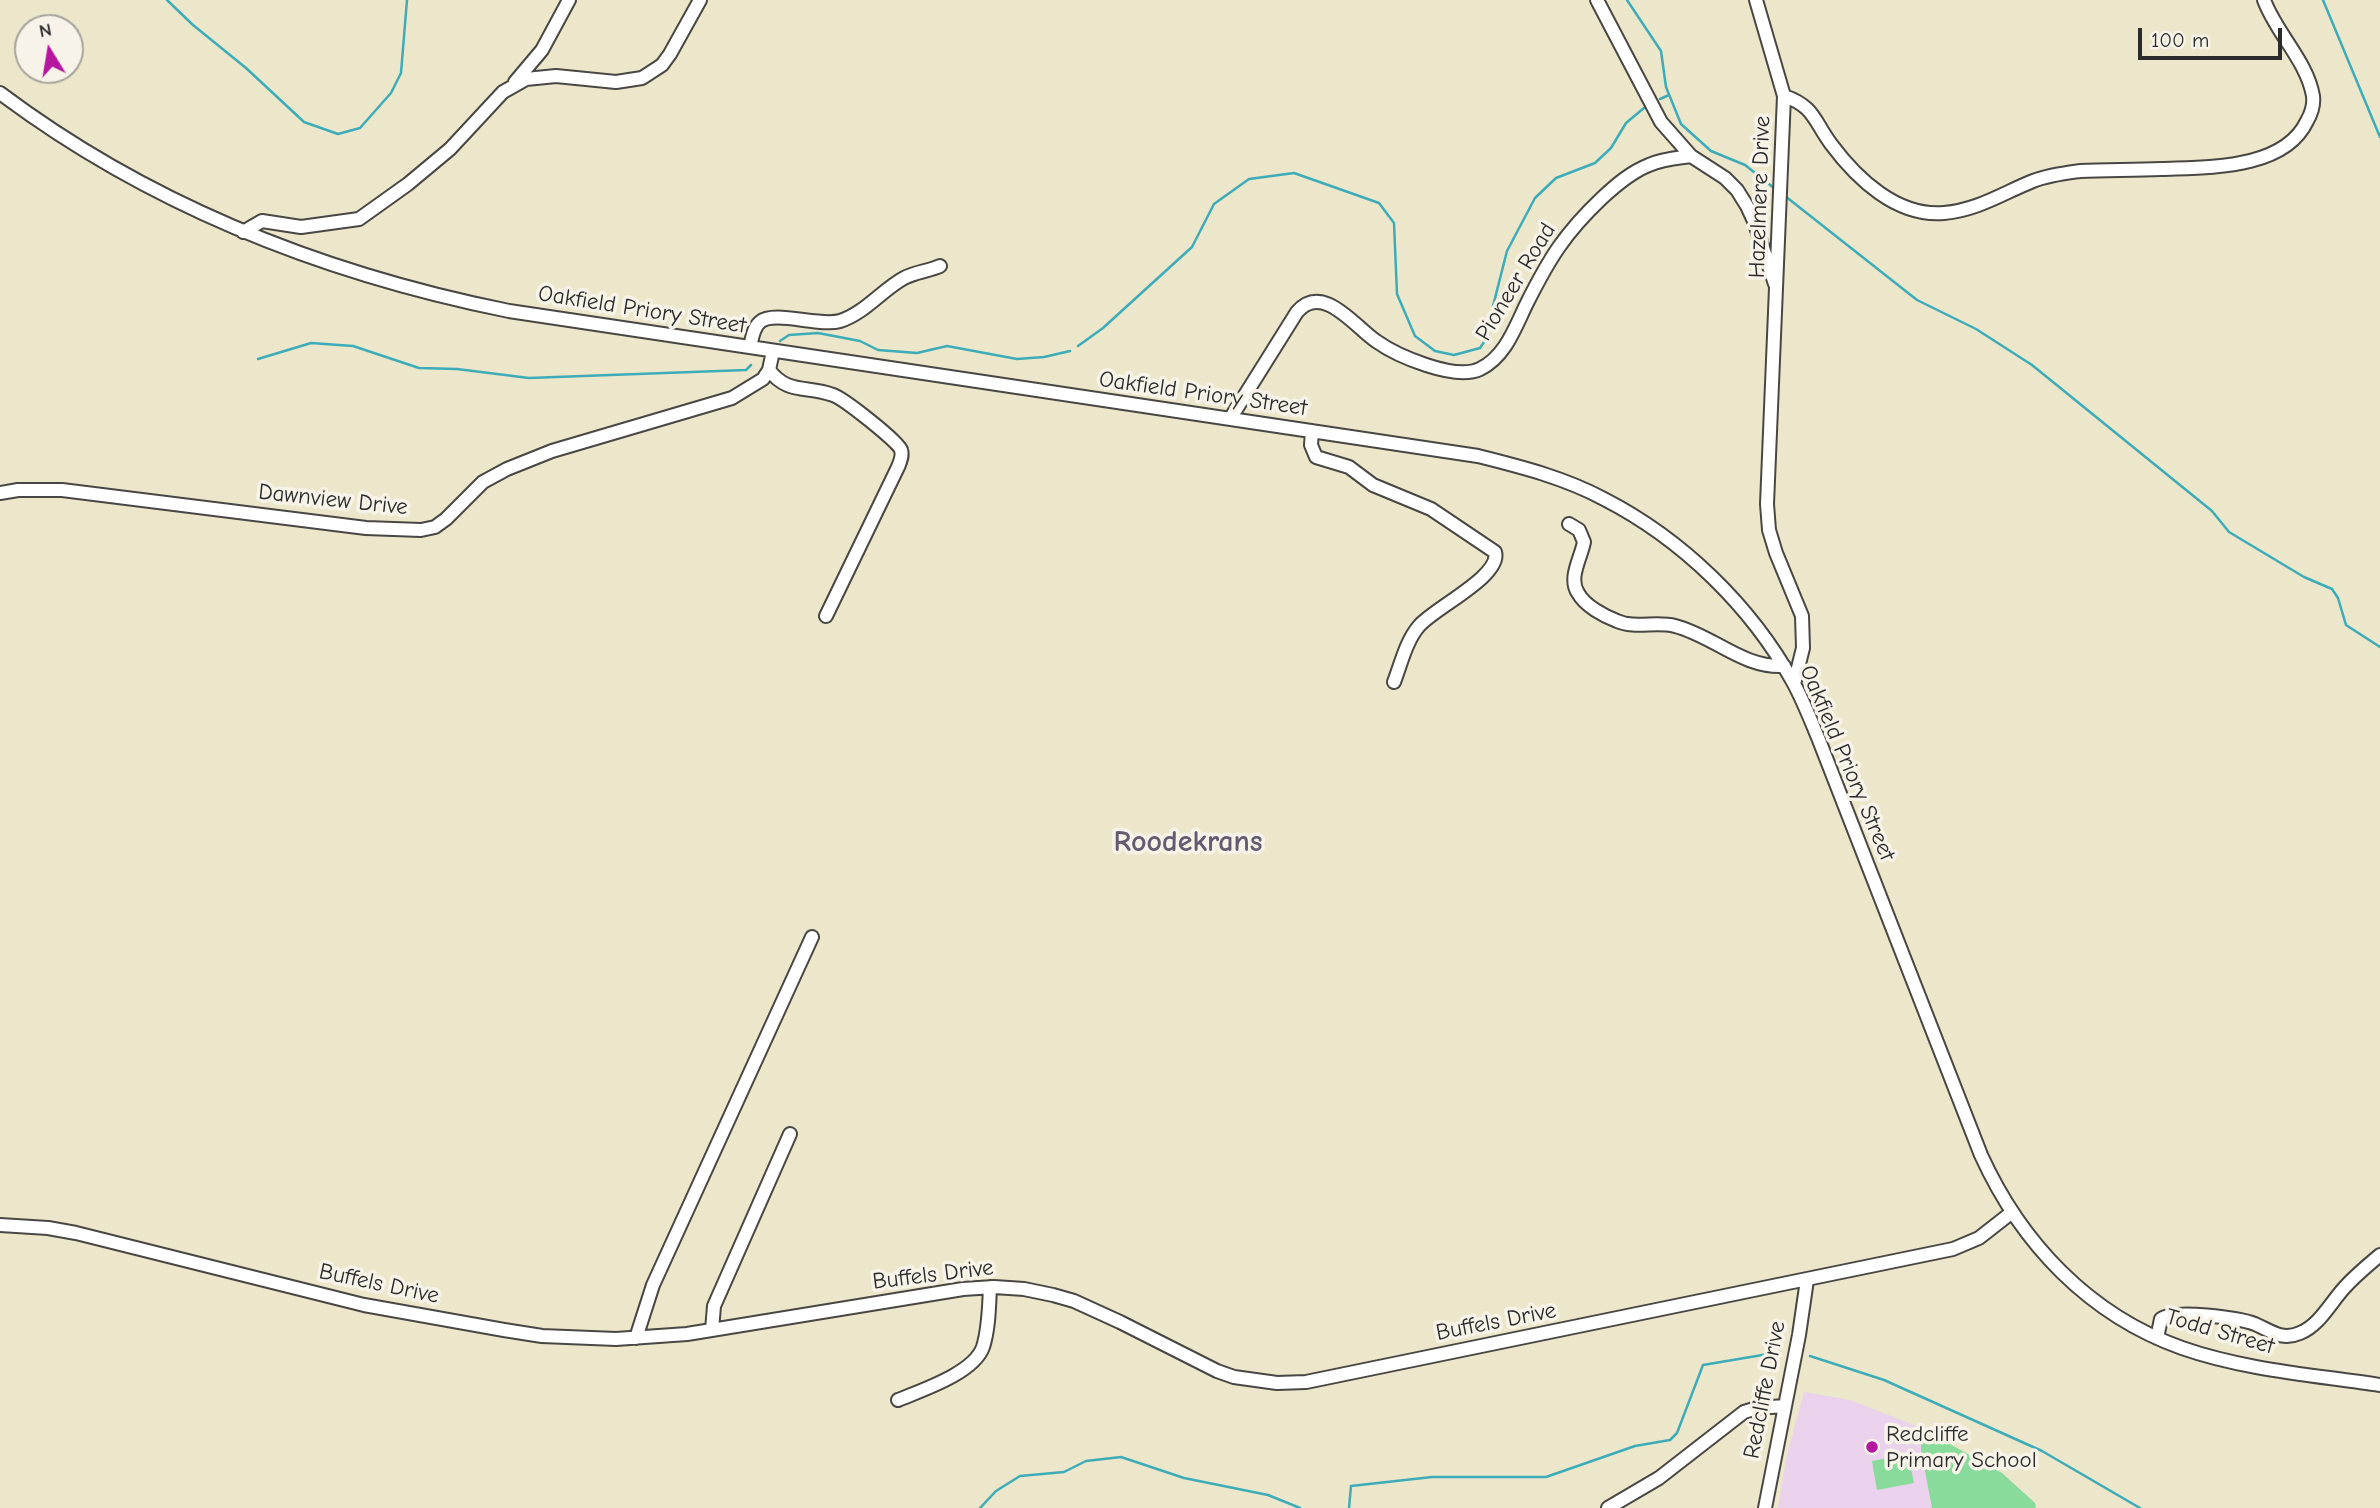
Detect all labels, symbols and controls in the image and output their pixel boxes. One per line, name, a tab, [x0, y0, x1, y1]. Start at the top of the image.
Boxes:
north arrow	[14, 14, 84, 84]
scale bar	[2142, 14, 2286, 58]
text: N	[37, 18, 54, 42]
text: 100 m	[2151, 28, 2209, 52]
street label: Hazelmere Drive	[1743, 115, 1777, 279]
street label: Pioneer Road	[1470, 218, 1562, 346]
street label: Oakfield Priory Street	[536, 280, 748, 340]
street label: Oakfield Priory Street	[1097, 366, 1309, 422]
street label: Dawnview Drive	[257, 478, 409, 522]
street label: Oakfield Priory Street	[1793, 661, 1901, 865]
district label: Roodekrans	[1114, 825, 1262, 861]
street label: Buffels Drive	[871, 1254, 995, 1296]
street label: Buffels Drive	[317, 1258, 441, 1310]
street label: Buffels Drive	[1434, 1297, 1558, 1347]
street label: Todd Street	[2163, 1303, 2277, 1361]
street label: Redcliffe Drive	[1738, 1319, 1792, 1461]
place label: Redcliffe Primary School	[1886, 1420, 2037, 1474]
marker: Redcliffe Primary School	[1864, 1439, 1880, 1455]

